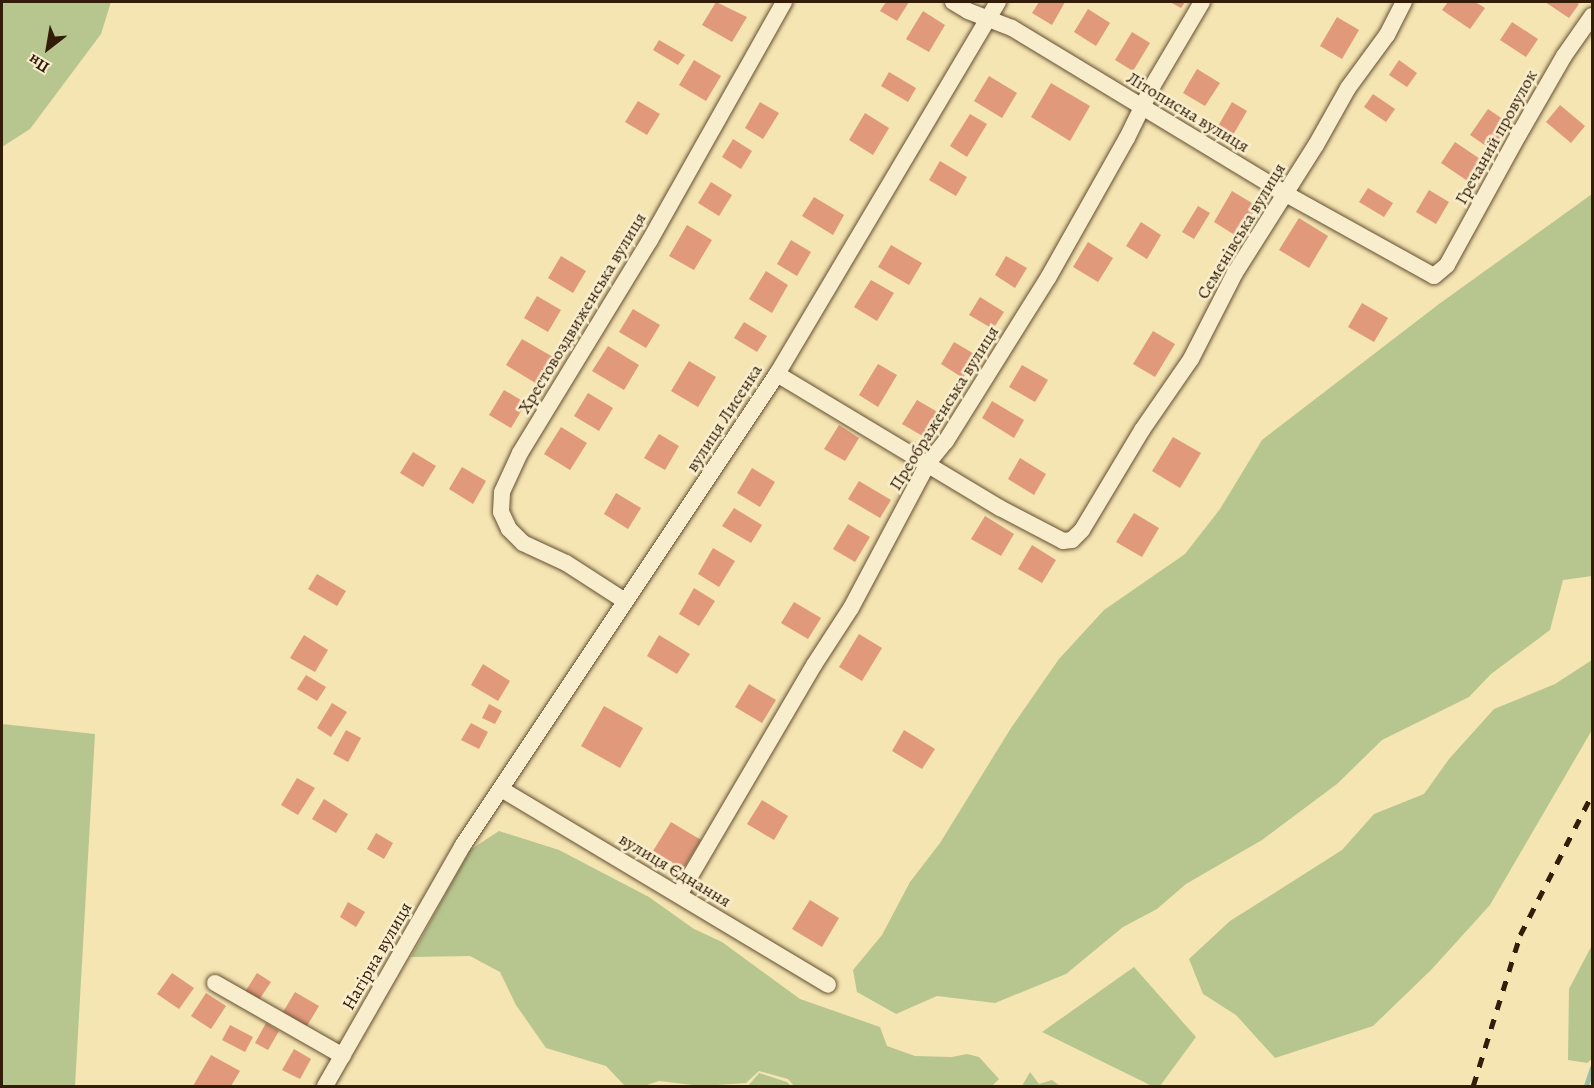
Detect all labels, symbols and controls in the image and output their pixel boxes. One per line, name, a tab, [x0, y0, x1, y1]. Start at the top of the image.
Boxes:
north arrow	[18, 18, 78, 78]
text: Пн	[24, 49, 53, 78]
street label: Гречаний провулок	[1450, 66, 1542, 208]
street label: Літописна вулиця	[1123, 67, 1253, 157]
street label: Семенівська вулиця	[1192, 159, 1290, 303]
street label: Хрестовоздвиженська вулиця	[513, 209, 651, 417]
street label: Преображенська вулиця	[884, 322, 1004, 494]
street label: вулиця Лисенка	[681, 360, 767, 476]
street label: вулиця Єднання	[615, 828, 735, 912]
street label: Нагірна вулиця	[337, 898, 417, 1014]

